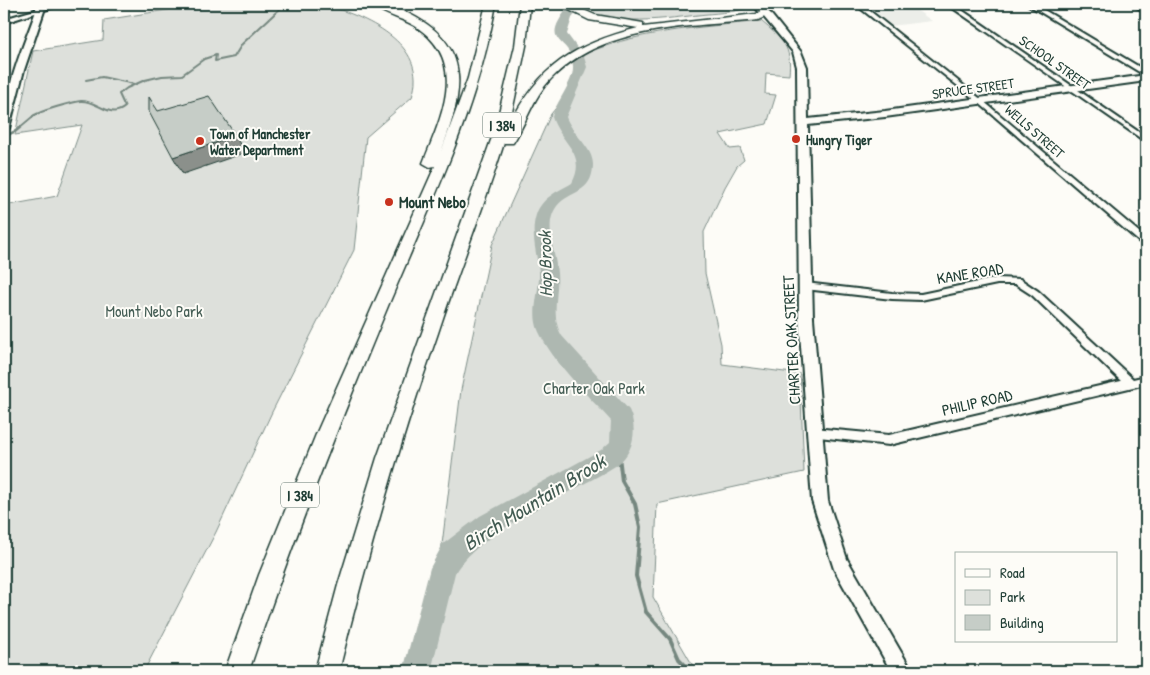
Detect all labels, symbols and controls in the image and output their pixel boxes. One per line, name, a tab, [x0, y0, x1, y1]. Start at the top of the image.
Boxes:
street label: SCHOOL STREET	[1016, 30, 1095, 94]
street label: SPRUCE STREET	[931, 73, 1016, 103]
street label: WELLS STREET	[1001, 100, 1069, 162]
road number: I 384	[483, 112, 521, 138]
place label: Town of Manchester Water Department	[209, 124, 311, 161]
place label: Hungry Tiger	[806, 130, 873, 151]
marker: Hungry Tiger	[790, 133, 802, 145]
marker: Town of Manchester Water Department	[194, 135, 206, 147]
place label: Mount Nebo	[399, 191, 466, 213]
marker: Mount Nebo	[383, 196, 395, 208]
water label: Hop Brook	[532, 229, 558, 297]
street label: KANE ROAD	[935, 257, 1005, 289]
street label: CHARTER OAK STREET	[777, 274, 805, 405]
park label: Mount Nebo Park	[105, 300, 203, 322]
park label: Charter Oak Park	[543, 377, 645, 399]
street label: PHILIP ROAD	[940, 383, 1015, 421]
water label: Birch Mountain Brook	[457, 445, 613, 557]
road number: I 384	[281, 482, 319, 508]
legend	[955, 552, 1118, 642]
text: Road	[1000, 562, 1025, 583]
text: Park	[1000, 586, 1025, 607]
text: Building	[1000, 612, 1044, 633]

